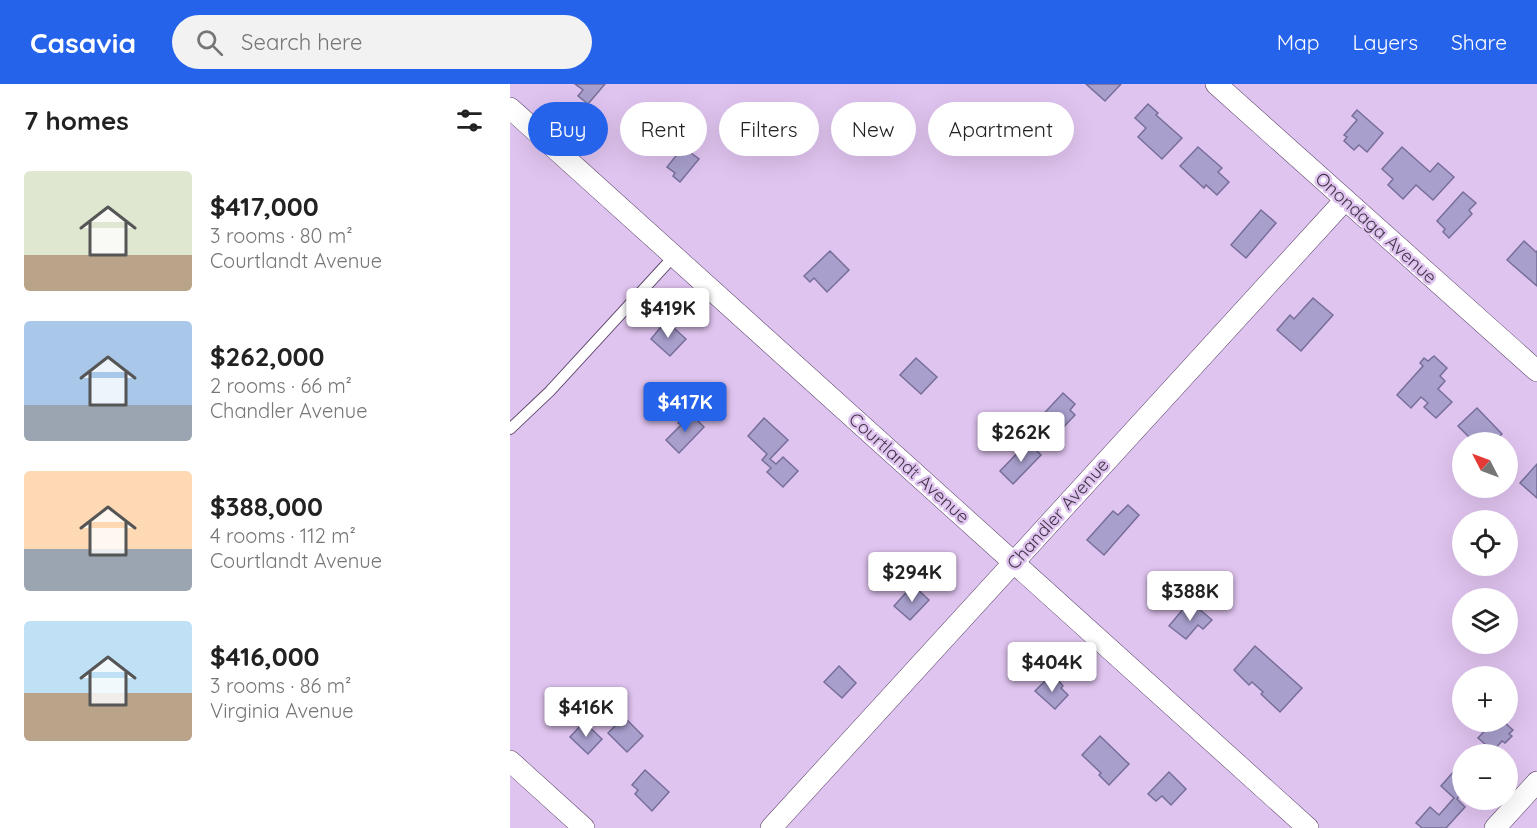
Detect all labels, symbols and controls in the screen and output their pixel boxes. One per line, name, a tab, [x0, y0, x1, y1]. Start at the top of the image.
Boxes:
search box	[172, 15, 592, 69]
text: Casavia	[30, 25, 136, 60]
icon: search	[193, 26, 226, 59]
text: Search here	[241, 28, 363, 56]
text: Map	[1277, 29, 1320, 55]
text: Layers	[1353, 29, 1418, 55]
text: Share	[1451, 29, 1507, 55]
chip: Buy	[528, 102, 608, 156]
chip: Rent	[620, 102, 707, 156]
chip: Filters	[719, 102, 819, 156]
chip: New	[831, 102, 916, 156]
chip: Apartment	[928, 102, 1074, 156]
text: 7 homes	[24, 104, 129, 137]
icon: filters	[453, 104, 486, 137]
street label: Onondaga Avenue	[1311, 167, 1442, 288]
text: $417,000	[210, 190, 319, 223]
icon: home	[72, 195, 144, 267]
text: 3 rooms · 80 m²	[210, 223, 353, 248]
text: Courtlandt Avenue	[210, 248, 382, 273]
pin: $419K	[626, 288, 710, 339]
text: $419K	[640, 295, 696, 320]
text: $262,000	[210, 340, 325, 373]
icon: home	[72, 345, 144, 417]
text: 2 rooms · 66 m²	[210, 373, 352, 398]
pin: $417K	[643, 382, 727, 433]
text: $417K	[658, 389, 712, 414]
text: Chandler Avenue	[210, 398, 367, 423]
street label: Courtlandt Avenue	[844, 407, 975, 528]
pin: $262K	[979, 412, 1063, 463]
text: $262K	[992, 419, 1050, 444]
north arrow	[1452, 432, 1518, 498]
map controls	[1452, 432, 1518, 810]
street label: Chandler Avenue	[1002, 453, 1114, 574]
text: $388,000	[210, 490, 323, 523]
icon: home	[72, 495, 144, 567]
button: locate	[1452, 510, 1518, 576]
text: 4 rooms · 112 m²	[210, 523, 356, 548]
text: Courtlandt Avenue	[210, 548, 382, 573]
pin: $294K	[870, 552, 954, 603]
text: $294K	[882, 559, 942, 584]
pin: $388K	[1148, 571, 1232, 622]
text: $388K	[1161, 578, 1219, 603]
button: layers	[1452, 588, 1518, 654]
text: $416,000	[210, 640, 320, 673]
pin: $404K	[1010, 642, 1094, 693]
icon: home	[72, 645, 144, 717]
text: $404K	[1022, 649, 1082, 674]
button: +	[1452, 666, 1518, 732]
text: 3 rooms · 86 m²	[210, 673, 351, 698]
pin: $416K	[544, 687, 628, 738]
text: $416K	[558, 694, 614, 719]
text: Virginia Avenue	[210, 698, 354, 723]
button: −	[1452, 744, 1518, 810]

